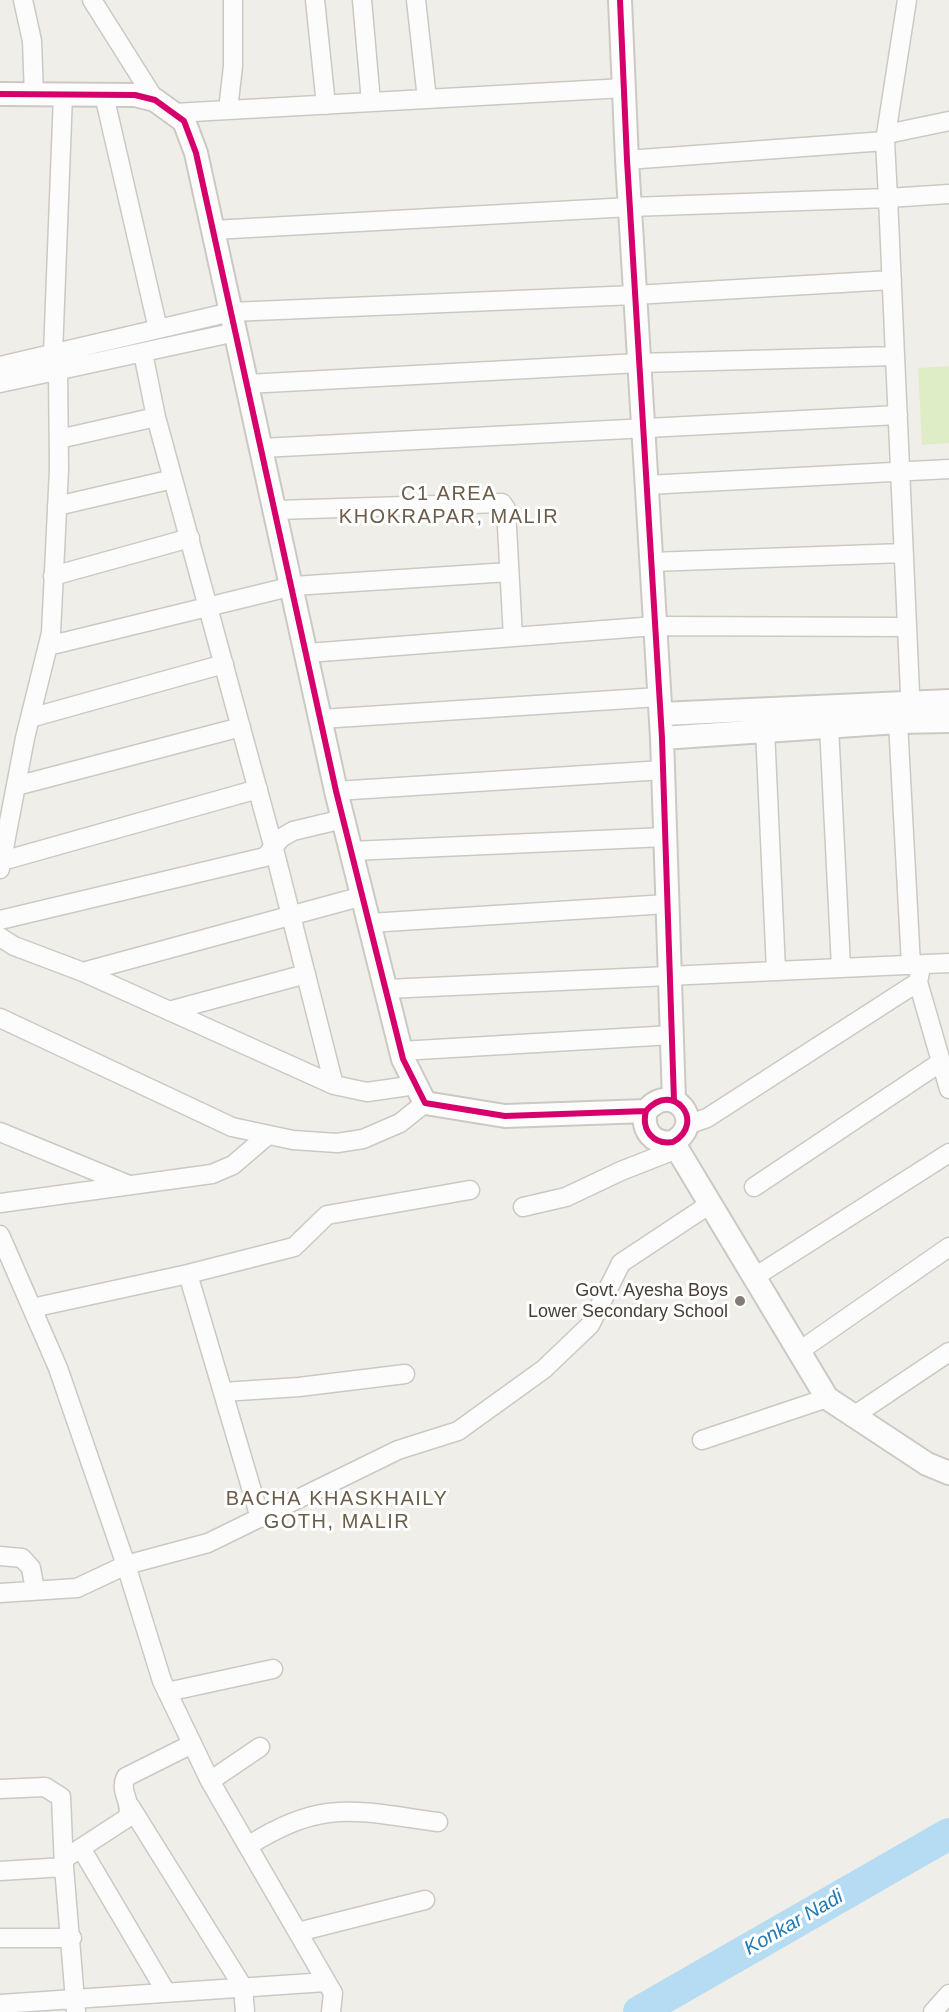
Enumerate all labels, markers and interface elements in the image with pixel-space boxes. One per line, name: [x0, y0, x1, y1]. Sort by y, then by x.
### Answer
district label: C1 AREA KHOKRAPAR, MALIR: [339, 482, 559, 529]
place label: Govt. Ayesha Boys Lower Secondary School: [528, 1280, 728, 1322]
marker: Govt. Ayesha Boys Lower Secondary School: [733, 1294, 747, 1308]
district label: BACHA KHASKHAILY GOTH, MALIR: [226, 1487, 448, 1534]
water label: Konkar Nadi: [740, 1885, 848, 1961]

